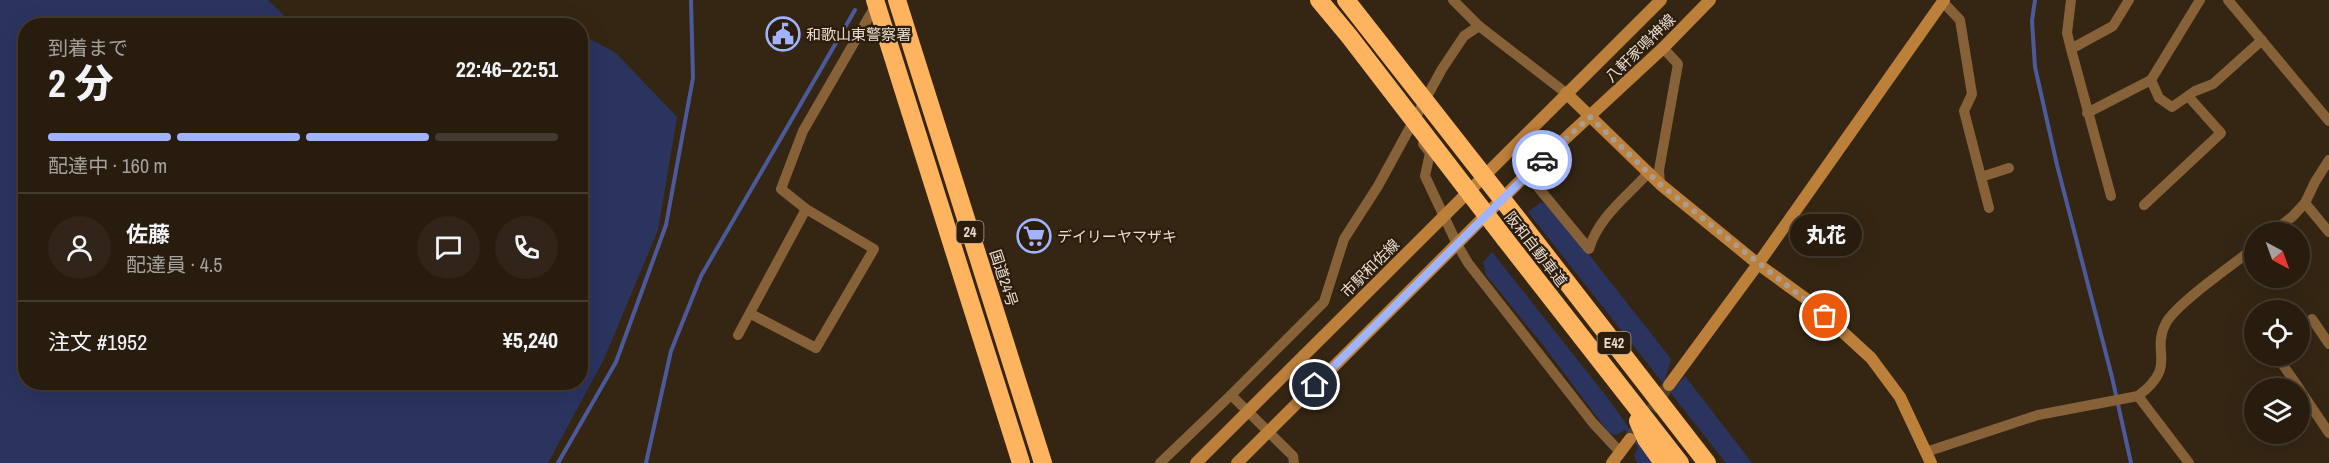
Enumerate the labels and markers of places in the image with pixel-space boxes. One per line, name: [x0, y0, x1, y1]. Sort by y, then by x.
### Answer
public building icon: 和歌山東警察署: [765, 16, 801, 52]
place label: 和歌山東警察署: [806, 24, 911, 45]
callout: 丸花: [1789, 214, 1861, 256]
supermarket icon: デイリーヤマザキ: [1016, 218, 1052, 254]
place label: デイリーヤマザキ: [1057, 226, 1177, 247]
pin: [1799, 290, 1850, 341]
pin: [1289, 359, 1340, 410]

